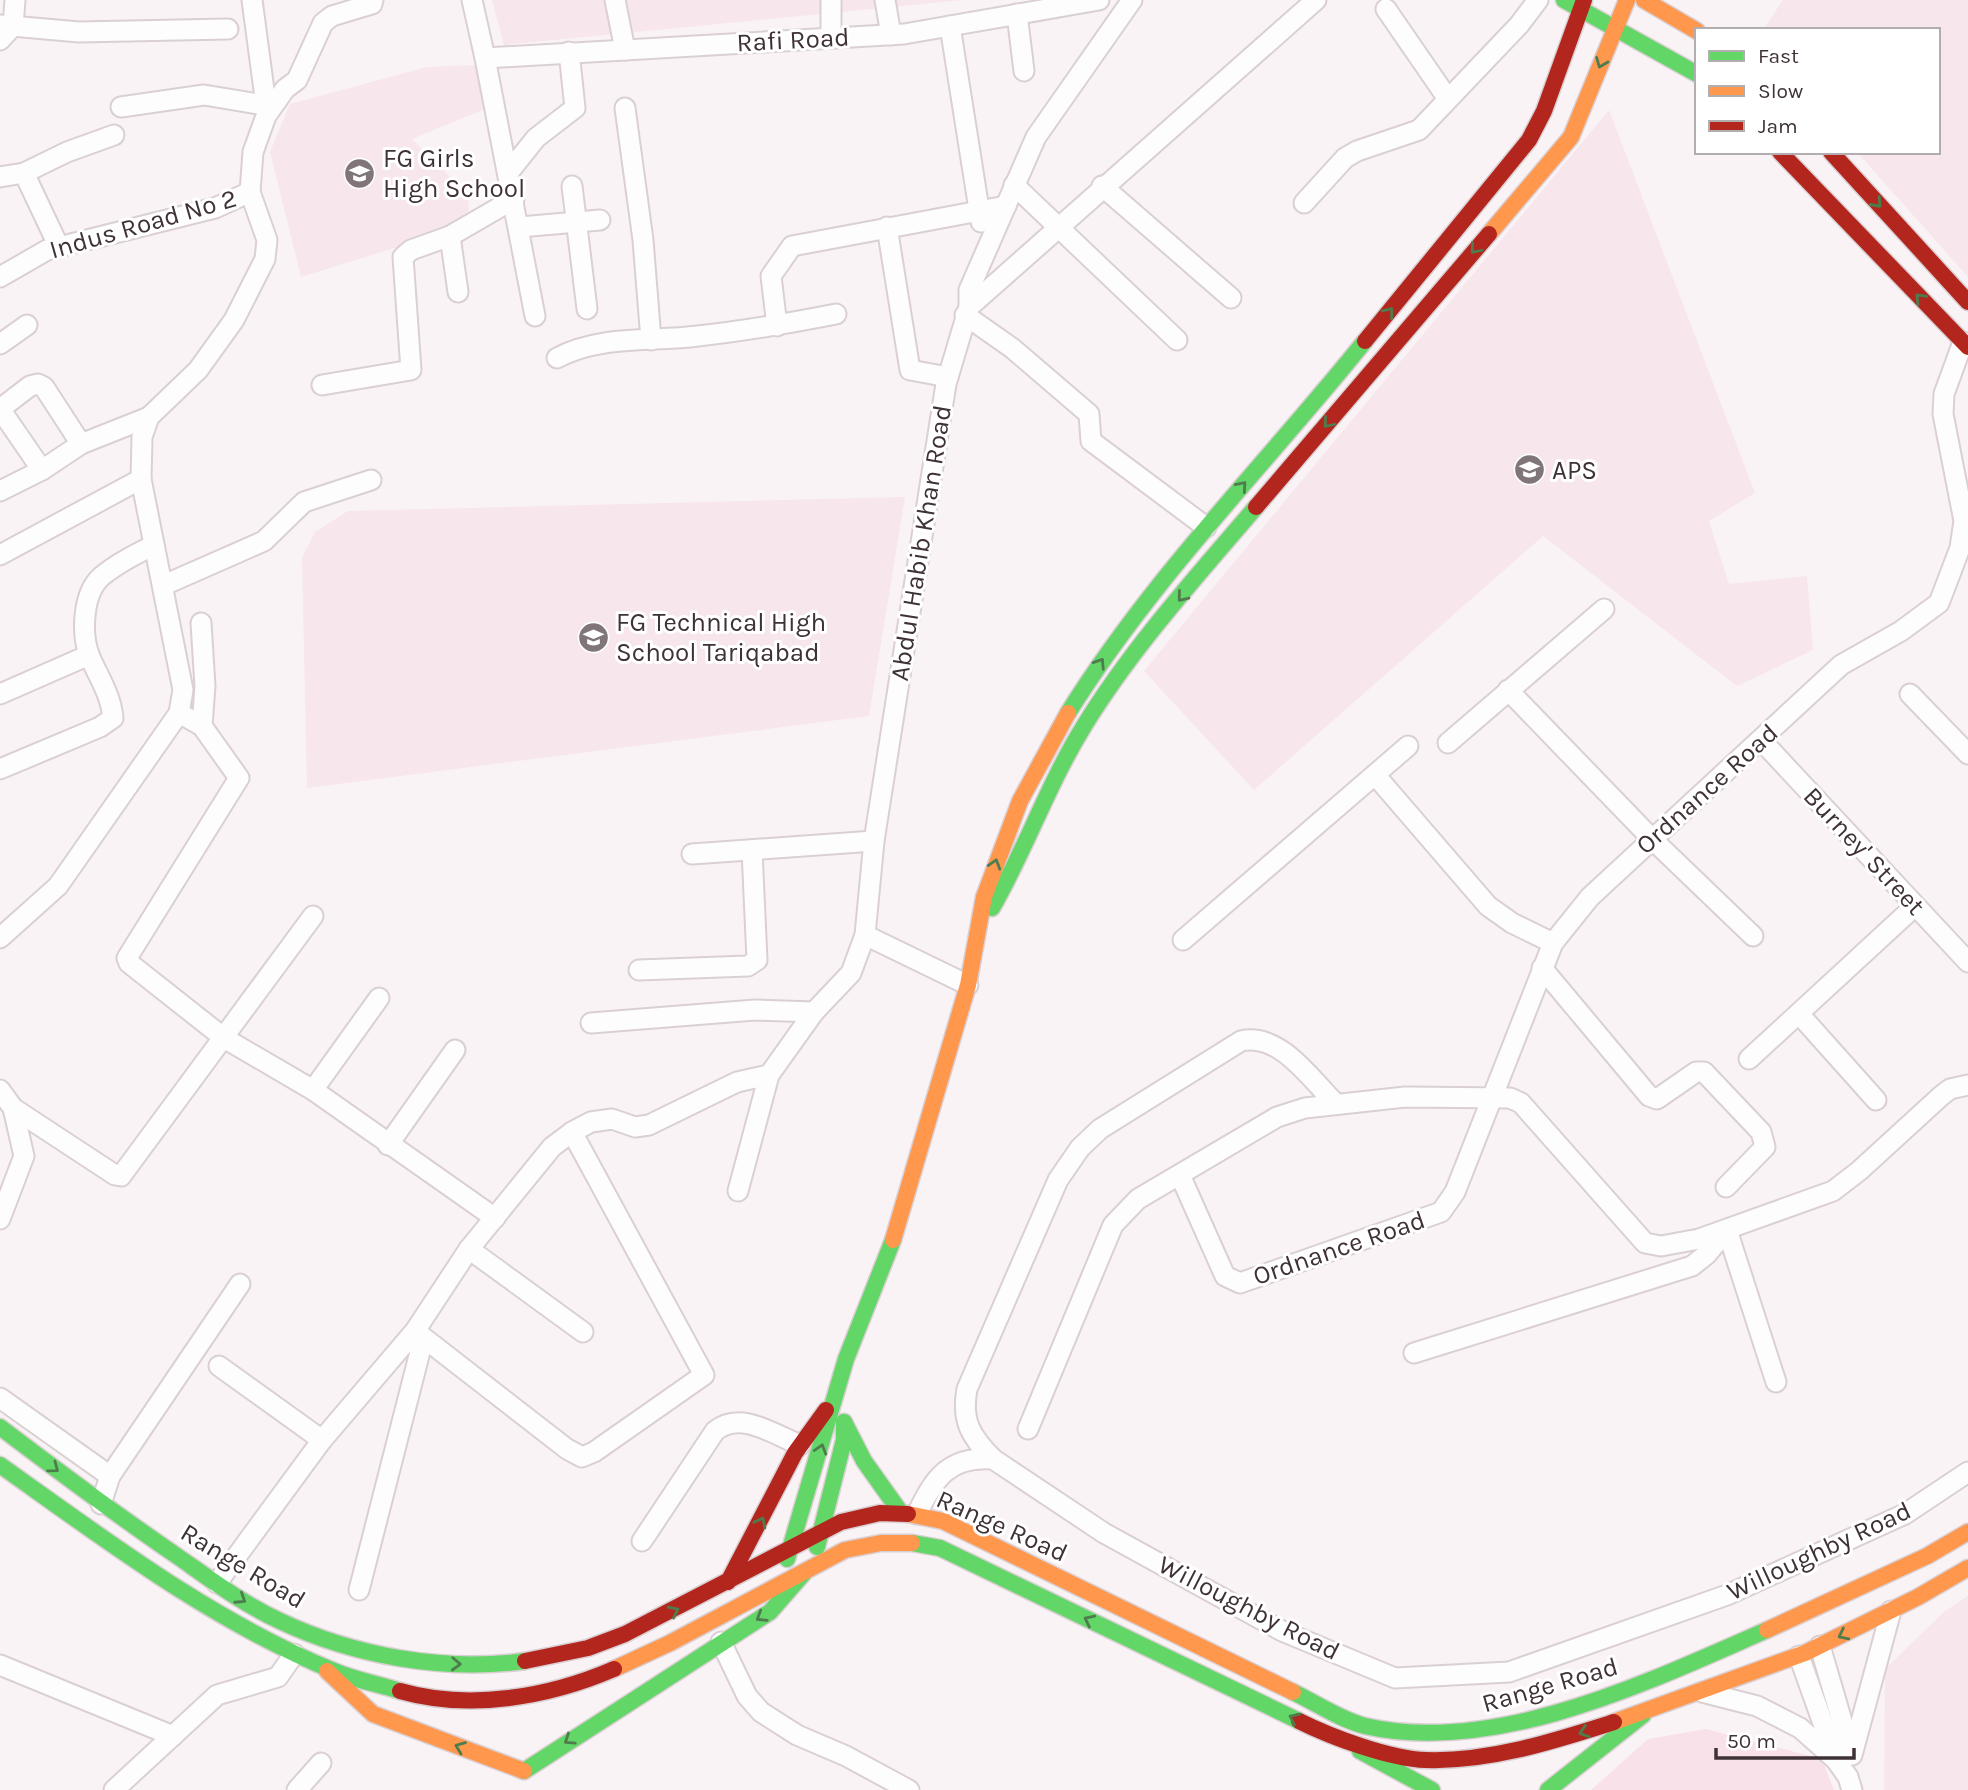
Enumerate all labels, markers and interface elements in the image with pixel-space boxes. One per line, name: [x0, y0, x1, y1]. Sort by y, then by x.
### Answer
street label: Rafi Road: [736, 22, 850, 58]
legend: [1695, 28, 1940, 154]
text: Fast: [1758, 44, 1799, 68]
one-way arrow: [1595, 56, 1609, 68]
text: Slow: [1758, 79, 1803, 103]
text: Jam: [1758, 114, 1798, 138]
place label: FG Girls High School: [383, 143, 525, 204]
school or university icon: FG Girls High School: [343, 156, 377, 190]
street label: Indus Road No 2: [46, 182, 240, 266]
one-way arrow: [1869, 195, 1881, 208]
one-way arrow: [1471, 241, 1483, 254]
one-way arrow: [1916, 293, 1929, 306]
one-way arrow: [1380, 307, 1393, 319]
street label: Abdul Habib Khan Road: [884, 403, 958, 683]
one-way arrow: [1324, 414, 1336, 427]
school or university icon: APS: [1512, 453, 1546, 487]
place label: APS: [1552, 455, 1597, 486]
one-way arrow: [1234, 481, 1246, 494]
one-way arrow: [1178, 589, 1190, 602]
place label: FG Technical High School Tariqabad: [616, 607, 826, 668]
school or university icon: FG Technical High School Tariqabad: [576, 620, 610, 654]
one-way arrow: [1092, 658, 1104, 671]
street label: Ordnance Road: [1630, 717, 1784, 861]
street label: Burney' Street: [1797, 781, 1931, 922]
one-way arrow: [987, 858, 1002, 870]
street label: Ordnance Road: [1249, 1204, 1429, 1292]
one-way arrow: [812, 1443, 827, 1455]
one-way arrow: [47, 1460, 59, 1473]
street label: Range Road: [932, 1483, 1072, 1569]
street label: Willoughby Road: [1722, 1495, 1916, 1607]
street label: Range Road: [175, 1517, 311, 1615]
one-way arrow: [752, 1517, 766, 1529]
street label: Willoughby Road: [1153, 1549, 1345, 1667]
one-way arrow: [233, 1590, 246, 1603]
one-way arrow: [667, 1605, 679, 1619]
one-way arrow: [756, 1609, 769, 1622]
one-way arrow: [1084, 1614, 1096, 1628]
one-way arrow: [1838, 1626, 1850, 1640]
street label: Range Road: [1478, 1651, 1622, 1719]
one-way arrow: [451, 1657, 462, 1672]
one-way arrow: [1289, 1713, 1301, 1727]
scale bar: [1716, 1716, 1854, 1760]
one-way arrow: [1579, 1723, 1591, 1738]
text: 50 m: [1727, 1729, 1776, 1753]
one-way arrow: [564, 1732, 577, 1745]
one-way arrow: [454, 1741, 466, 1755]

